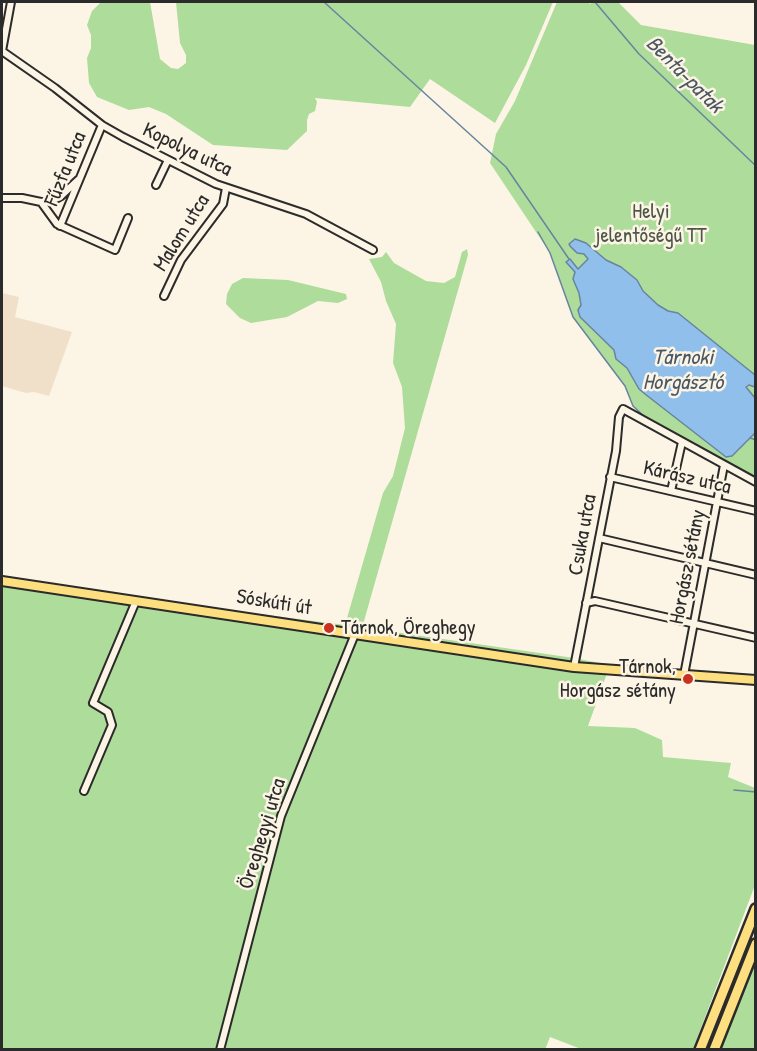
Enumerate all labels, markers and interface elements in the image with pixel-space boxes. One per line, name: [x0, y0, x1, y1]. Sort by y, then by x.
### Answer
water label: Benta-patak: [640, 31, 728, 119]
street label: Kopolya utca: [138, 118, 236, 182]
street label: Fűzfa utca: [40, 128, 92, 210]
street label: Malom utca: [149, 190, 215, 276]
park label: Helyi jelentőségű TT: [595, 199, 707, 249]
water label: Tárnoki Horgásztó: [643, 345, 723, 396]
street label: Kárász utca: [641, 456, 733, 500]
street label: Csuka utca: [563, 493, 603, 577]
street label: Horgász sétány: [665, 508, 711, 626]
street label: Sóskúti út: [235, 585, 313, 621]
place label: Tárnok, Öreghegy: [341, 615, 476, 641]
marker: Tárnok, Öreghegy: [322, 621, 336, 635]
place label: Tárnok, Horgász sétány: [560, 654, 676, 704]
marker: Tárnok, Horgász sétány: [681, 672, 695, 686]
street label: Öreghegyi utca: [234, 776, 292, 892]

